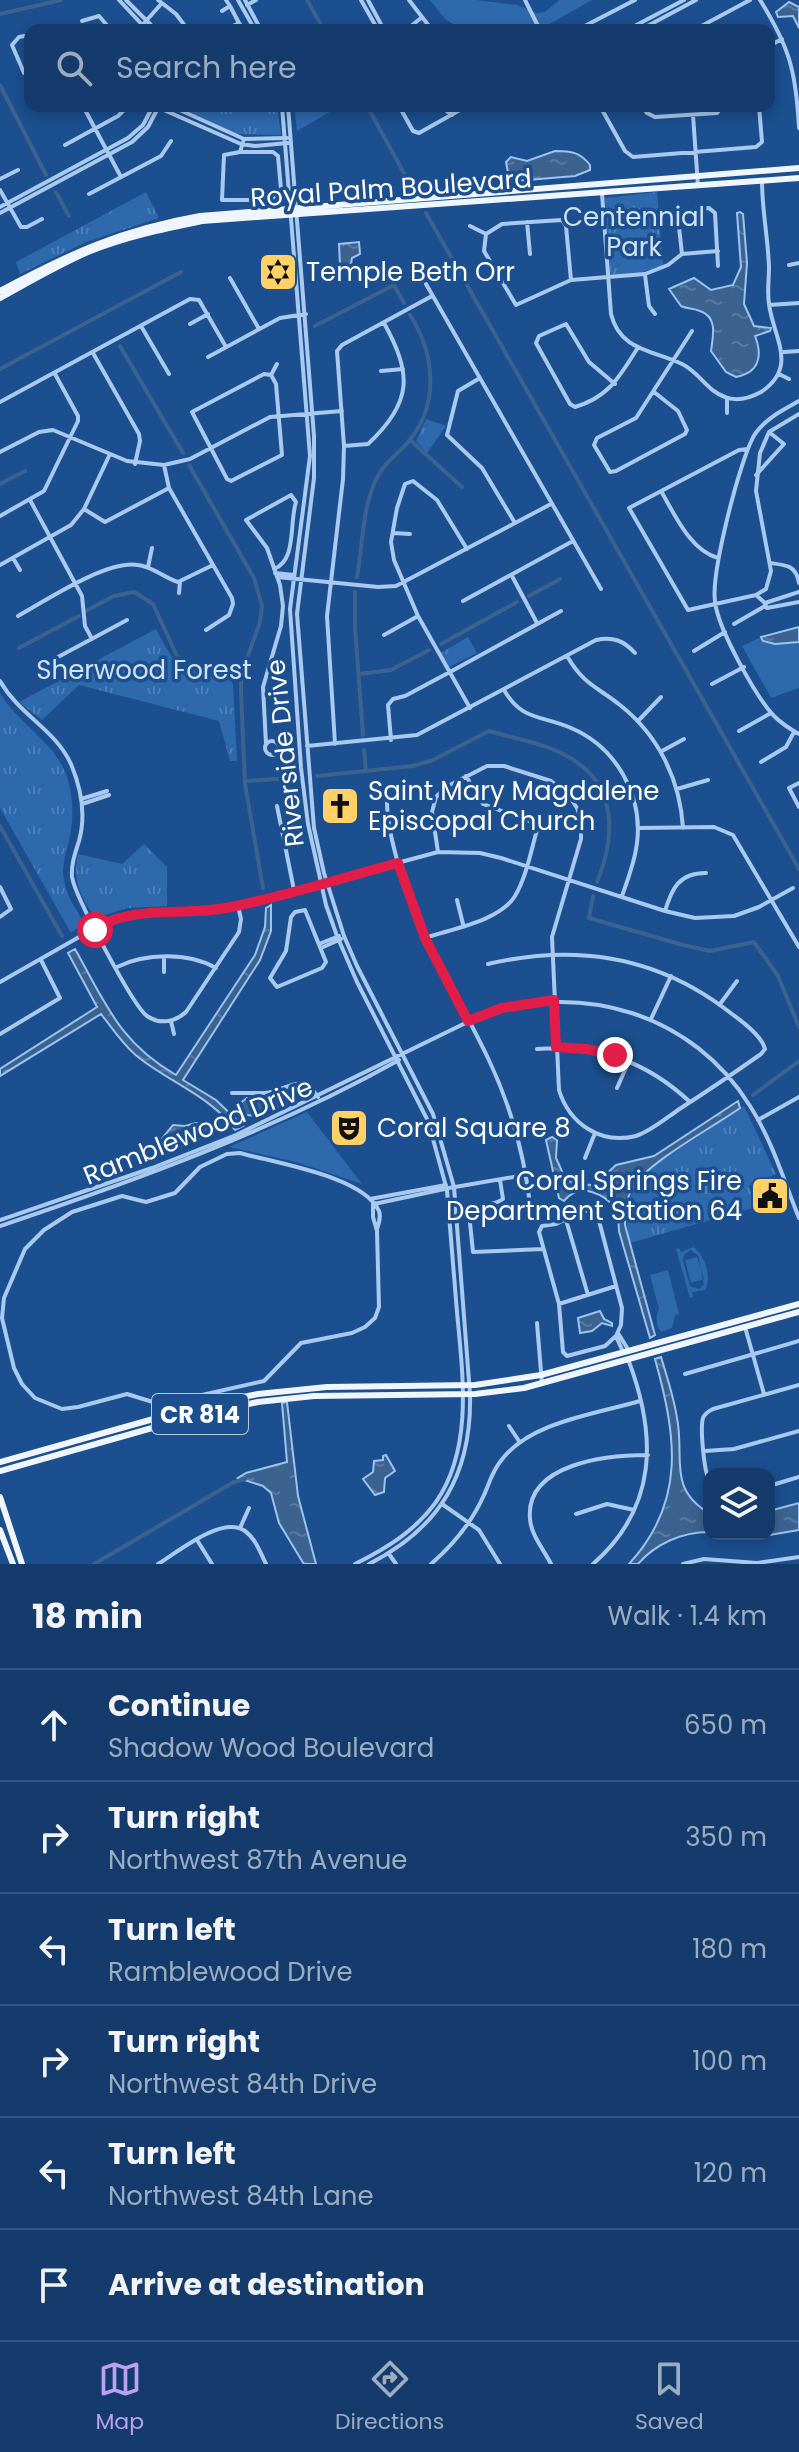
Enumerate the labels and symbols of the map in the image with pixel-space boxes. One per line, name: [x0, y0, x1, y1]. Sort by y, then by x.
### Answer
street label: Royal Palm Boulevard: [249, 160, 533, 216]
park label: Centennial Park: [563, 199, 705, 265]
synagogue icon: Temple Beth Orr: [257, 251, 299, 293]
place label: Temple Beth Orr: [306, 254, 515, 290]
park label: Sherwood Forest: [36, 652, 252, 688]
street label: Riverside Drive: [257, 657, 313, 849]
place label: Saint Mary Magdalene Episcopal Church: [368, 773, 660, 839]
church icon: Saint Mary Magdalene Episcopal Church: [319, 785, 361, 827]
route start: [77, 912, 113, 948]
route end: [597, 1037, 633, 1073]
street label: Ramblewood Drive: [78, 1069, 318, 1193]
theatre icon: Coral Square 8: [328, 1107, 370, 1149]
place label: Coral Square 8: [377, 1110, 571, 1146]
place label: Coral Springs Fire Department Station 64: [446, 1163, 742, 1229]
public building icon: Coral Springs Fire Department Station 64: [749, 1175, 791, 1217]
road number: CR 814: [152, 1394, 248, 1434]

